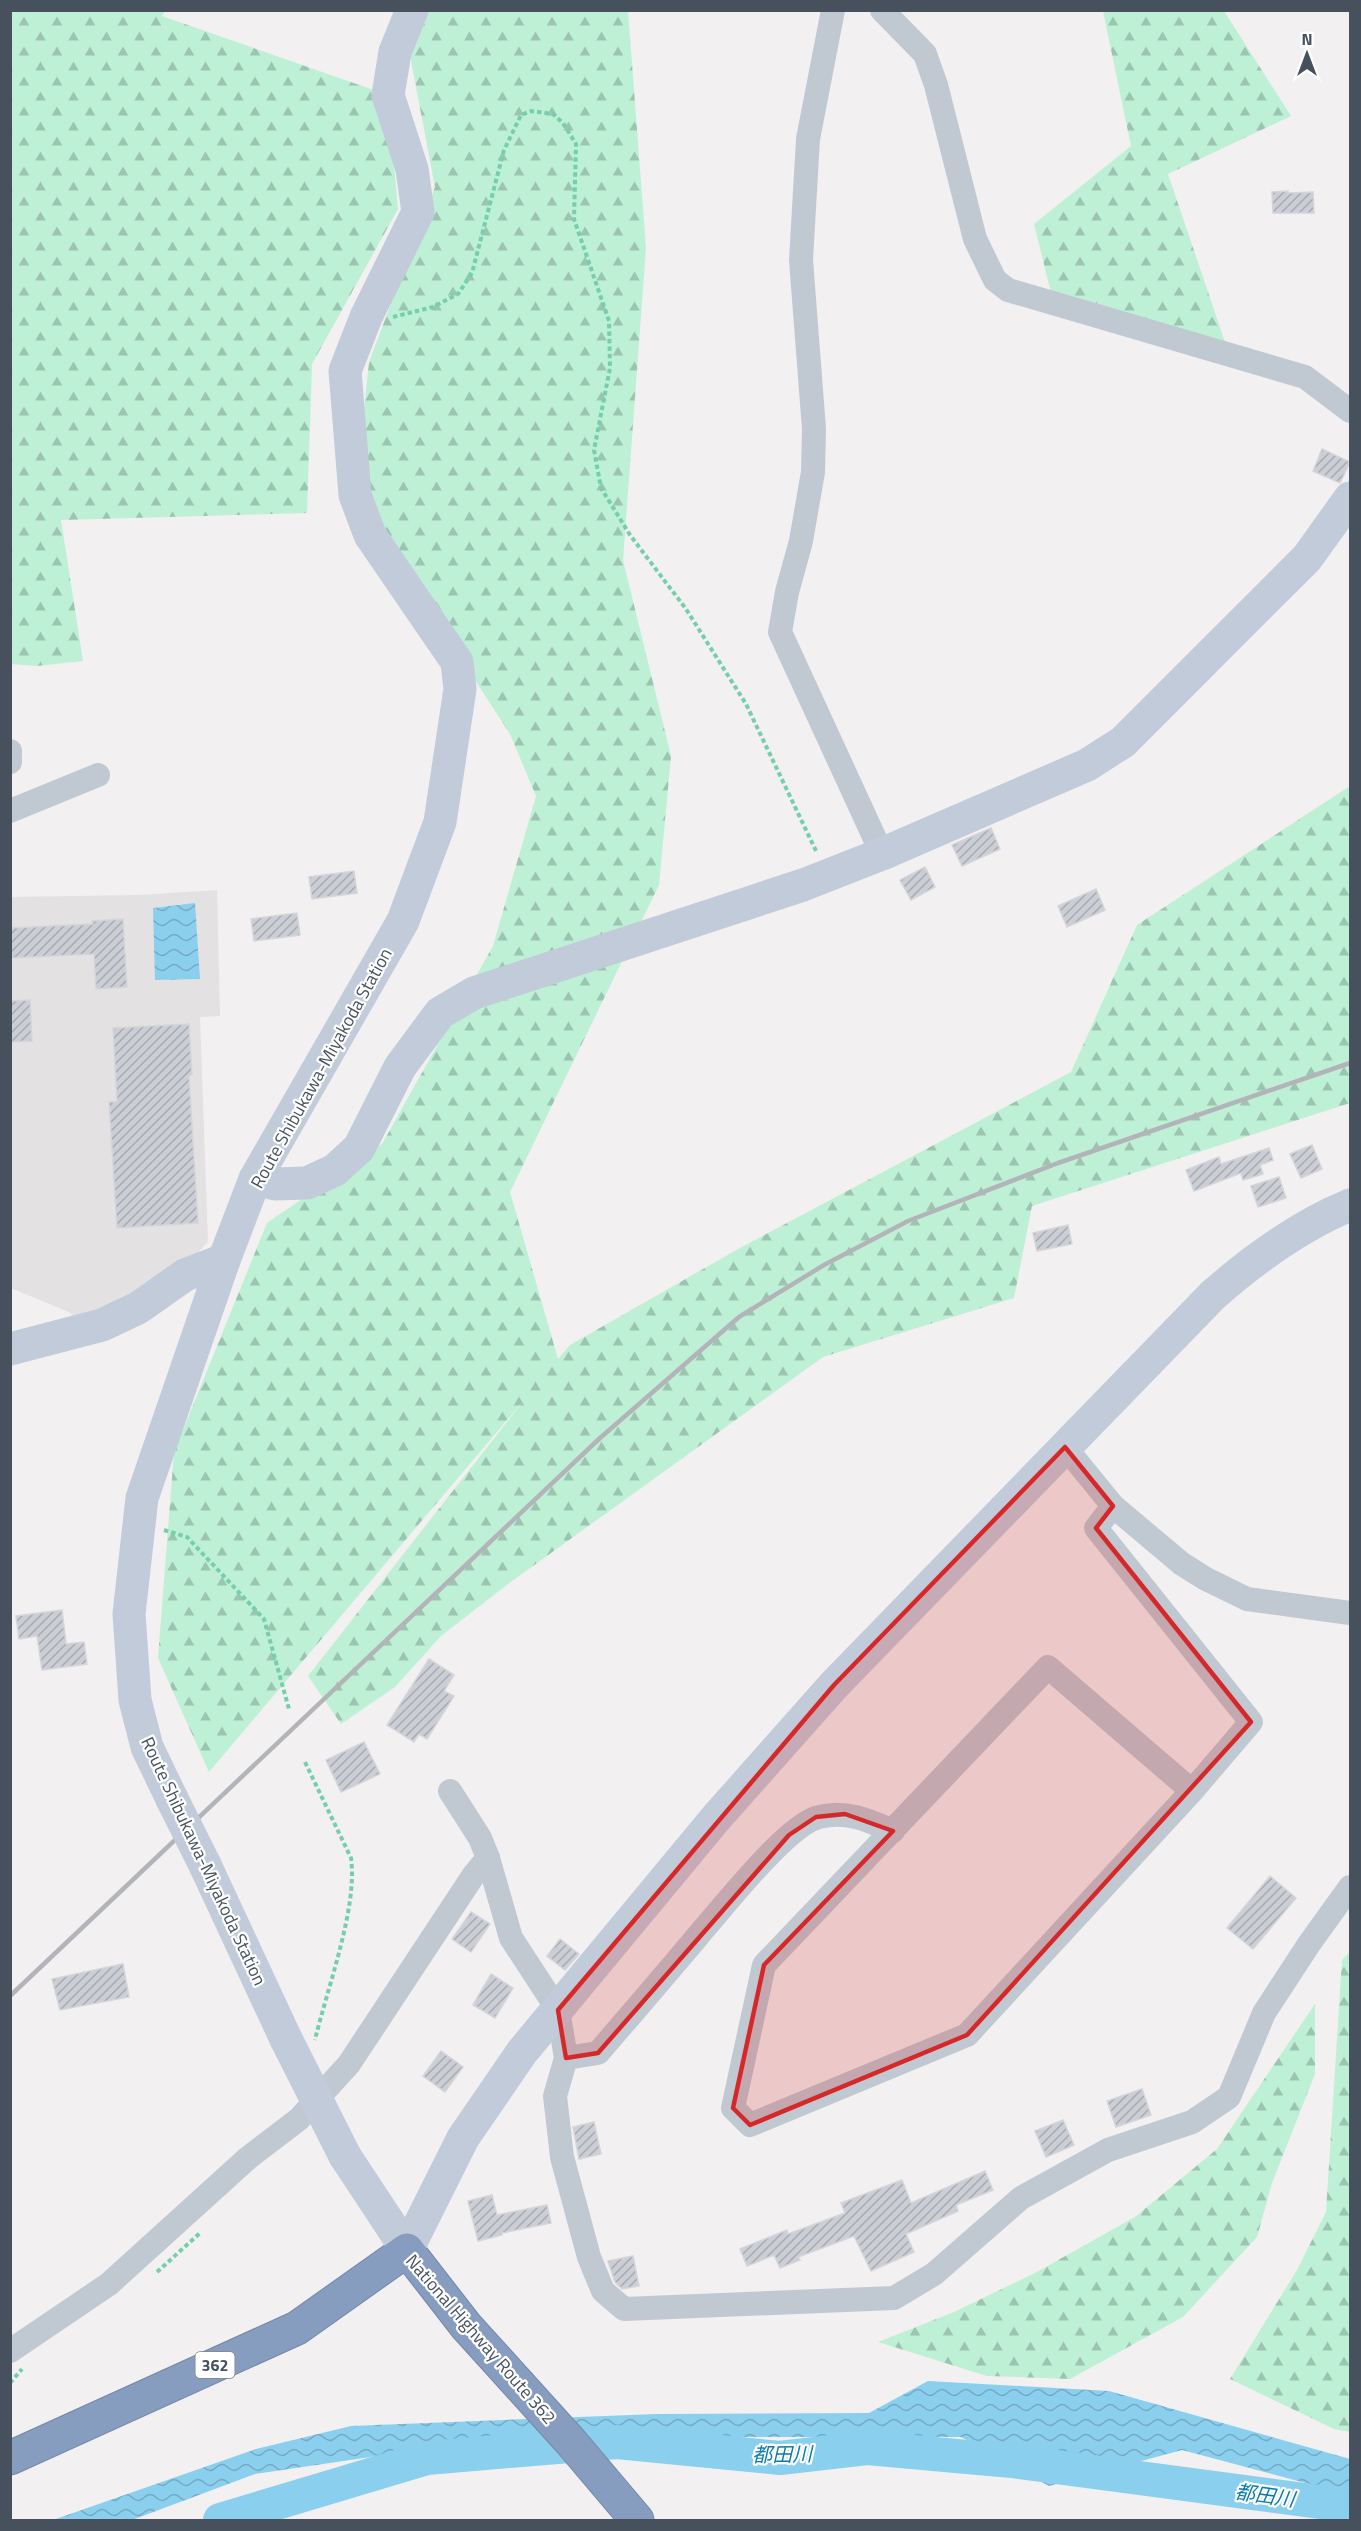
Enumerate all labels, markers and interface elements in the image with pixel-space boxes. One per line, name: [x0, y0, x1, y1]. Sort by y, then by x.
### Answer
north arrow: [1277, 24, 1337, 84]
text: N: [1301, 27, 1313, 51]
street label: Route Shibukawa-Miyakoda Station: [243, 943, 399, 1193]
street label: Route Shibukawa-Miyakoda Station: [134, 1732, 274, 1990]
street label: National Highway Route 362: [399, 2248, 563, 2430]
road number: 362: [196, 2352, 234, 2378]
water label: 都田川: [752, 2438, 814, 2470]
water label: 都田川: [1233, 2475, 1299, 2515]

